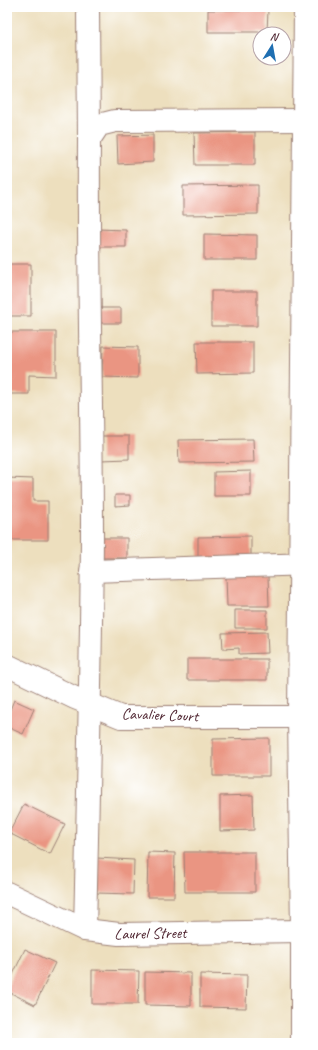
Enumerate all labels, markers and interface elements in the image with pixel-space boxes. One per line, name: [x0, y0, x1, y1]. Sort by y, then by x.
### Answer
north arrow: [252, 26, 292, 66]
text: N: [269, 29, 281, 44]
street label: Cavalier Court: [121, 704, 200, 726]
street label: Laurel Street: [113, 923, 188, 944]

